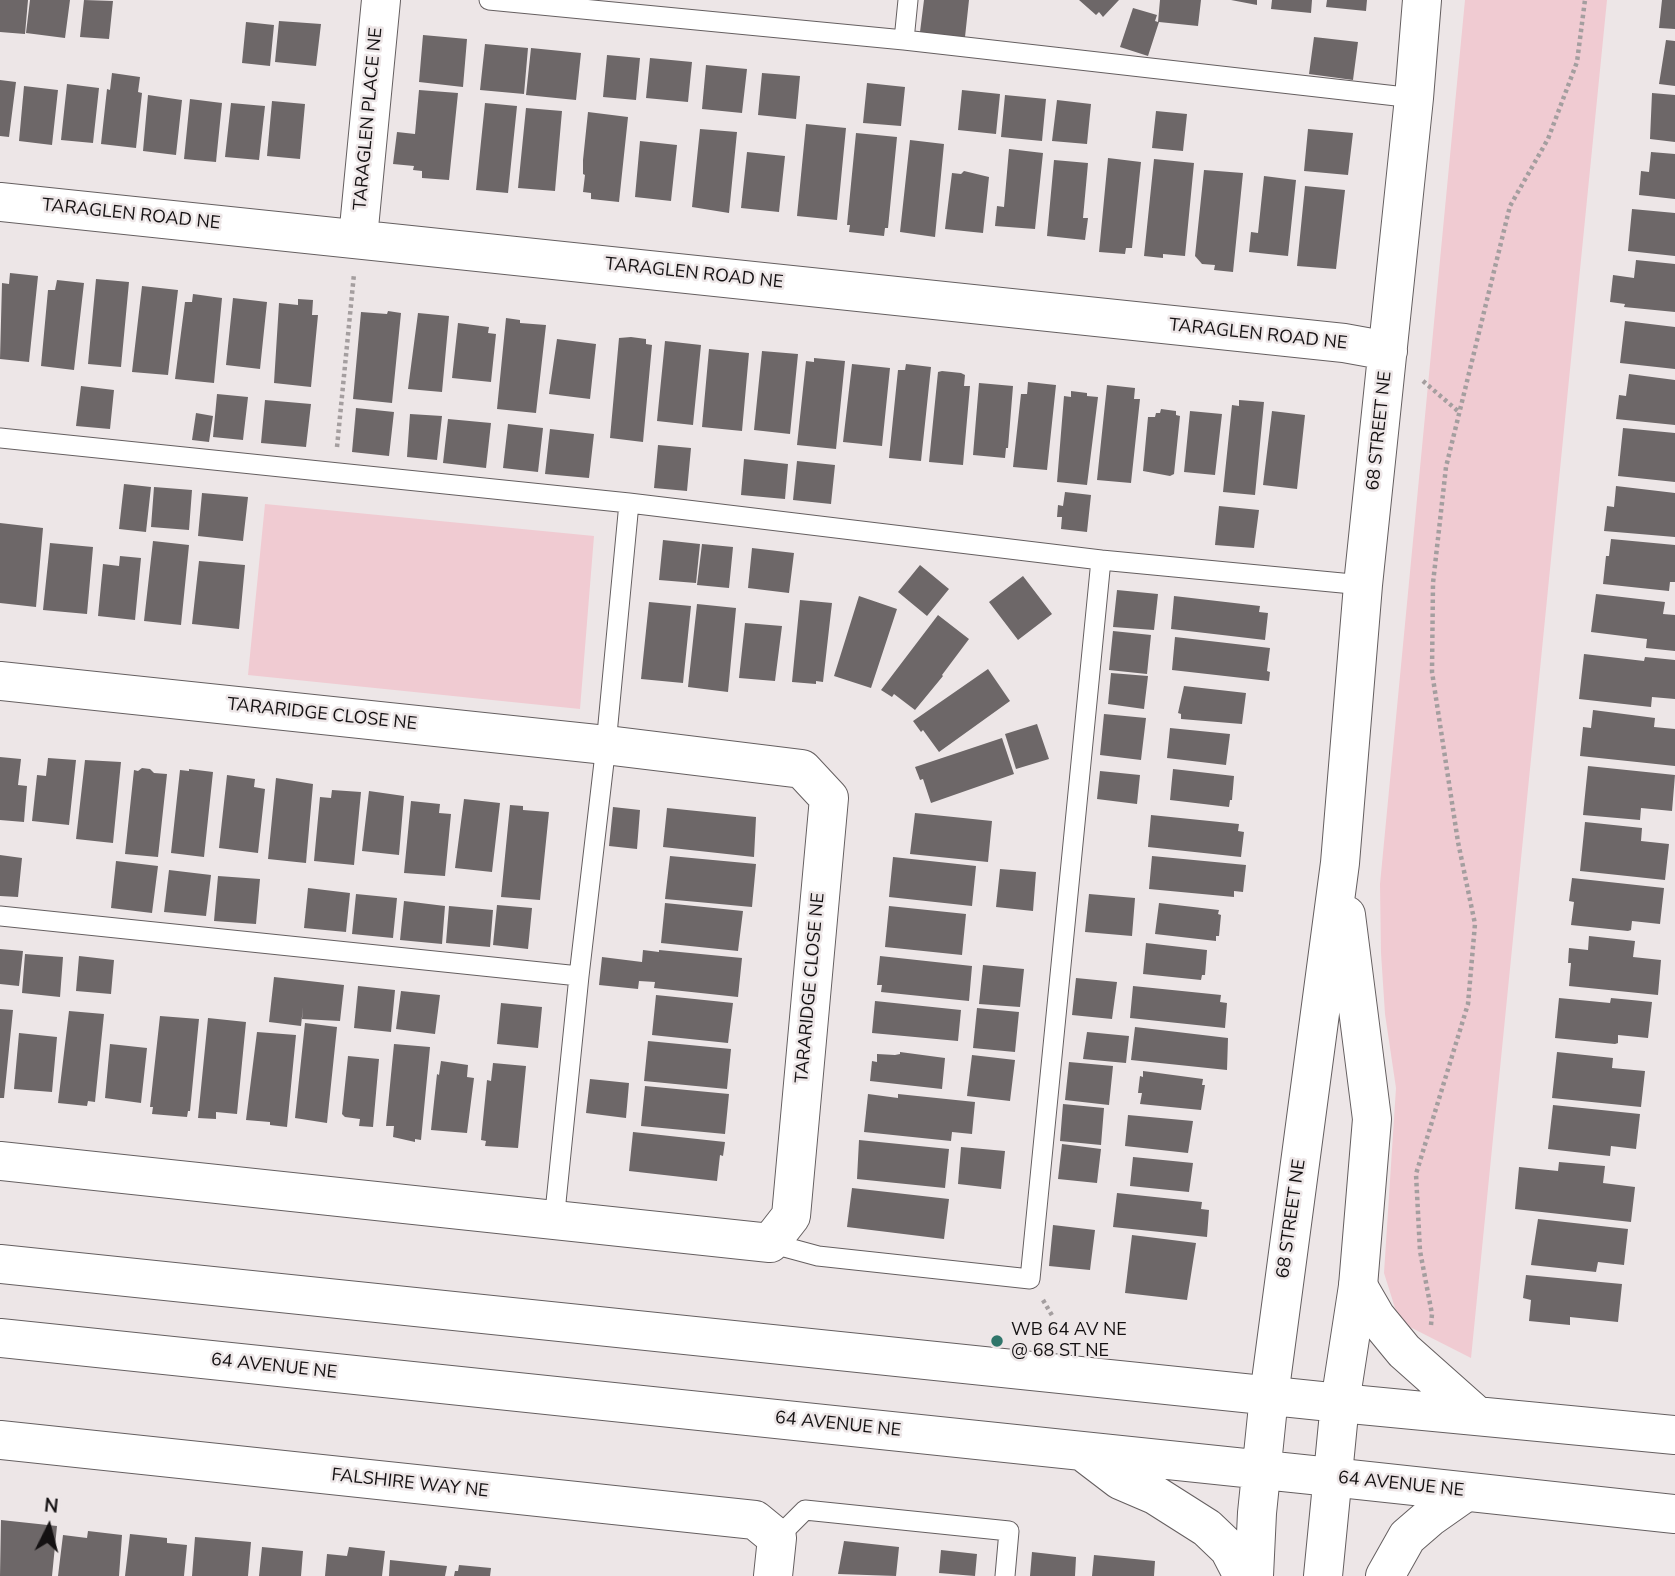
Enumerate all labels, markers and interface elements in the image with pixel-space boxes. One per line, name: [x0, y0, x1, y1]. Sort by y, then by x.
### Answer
street label: TARAGLEN PLACE NE: [350, 27, 388, 211]
street label: TARAGLEN ROAD NE: [41, 195, 221, 235]
street label: TARAGLEN ROAD NE: [604, 254, 784, 294]
street label: TARAGLEN ROAD NE: [1168, 315, 1348, 355]
street label: 68 STREET NE: [1363, 370, 1397, 492]
street label: TARARIDGE CLOSE NE: [226, 694, 418, 736]
street label: TARARIDGE CLOSE NE: [792, 892, 830, 1084]
street label: 68 STREET NE: [1273, 1158, 1311, 1280]
place label: WB 64 AV NE @ 68 ST NE: [1011, 1320, 1127, 1362]
marker: WB 64 AV NE @ 68 ST NE: [989, 1333, 1005, 1349]
street label: 64 AVENUE NE: [210, 1350, 338, 1384]
street label: 64 AVENUE NE: [774, 1408, 902, 1442]
street label: FALSHIRE WAY NE: [330, 1465, 490, 1503]
street label: 64 AVENUE NE: [1337, 1468, 1465, 1502]
north arrow: [14, 1492, 84, 1562]
text: N: [43, 1492, 60, 1520]

